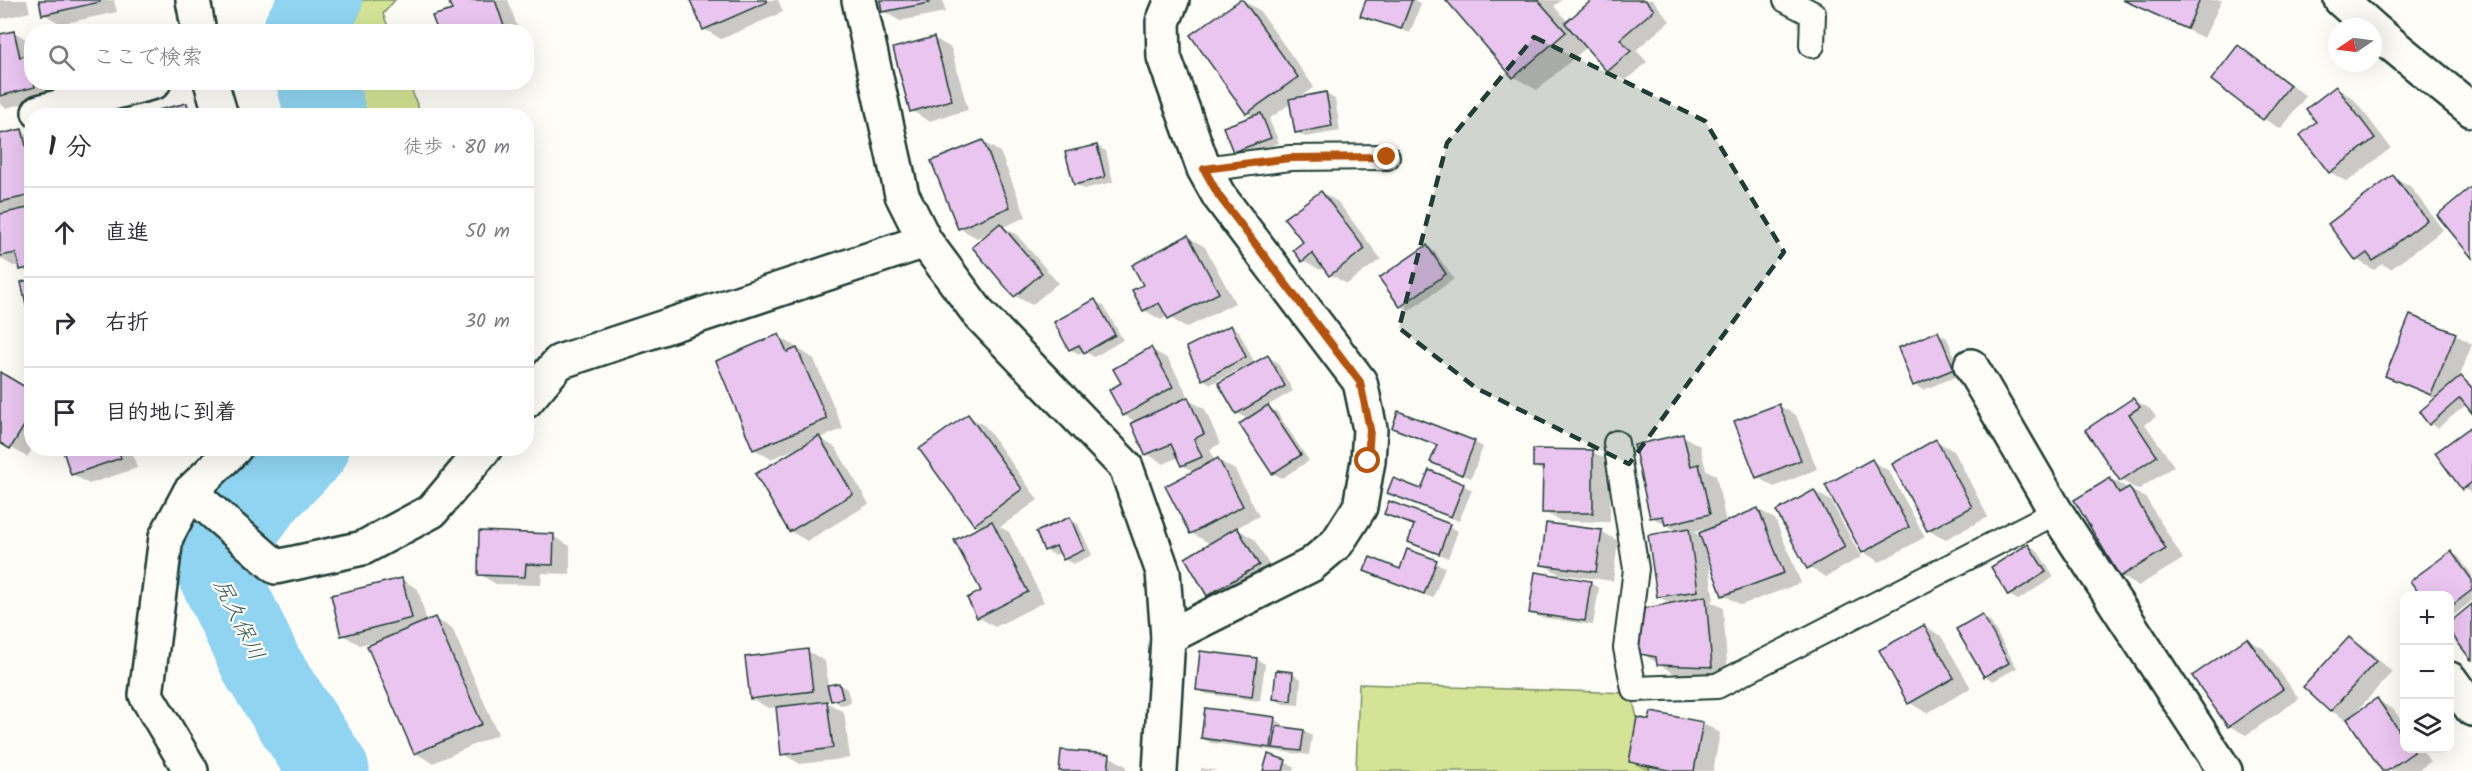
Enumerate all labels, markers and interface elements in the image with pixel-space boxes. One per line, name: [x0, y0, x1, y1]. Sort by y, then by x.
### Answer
north arrow: [2328, 18, 2382, 72]
search box: [24, 24, 534, 90]
icon: search: [45, 41, 78, 74]
text: ここで検索: [93, 41, 203, 76]
text: 1 分: [48, 127, 92, 169]
text: 徒歩 · 80 m: [403, 132, 510, 164]
route end: [1373, 143, 1399, 169]
icon: ahead: [48, 216, 81, 249]
text: 直進: [105, 216, 149, 251]
text: 50 m: [465, 216, 510, 248]
icon: right: [48, 306, 81, 339]
text: 右折: [105, 306, 149, 341]
text: 30 m: [465, 306, 510, 338]
icon: arrive: [48, 396, 81, 429]
text: 目的地に到着: [105, 396, 237, 431]
route start: [1354, 447, 1380, 473]
water label: 尻久保川: [203, 573, 273, 667]
map controls: [2400, 591, 2454, 753]
button: +: [2400, 591, 2454, 645]
button: −: [2400, 645, 2454, 699]
button: layers: [2400, 699, 2454, 753]

